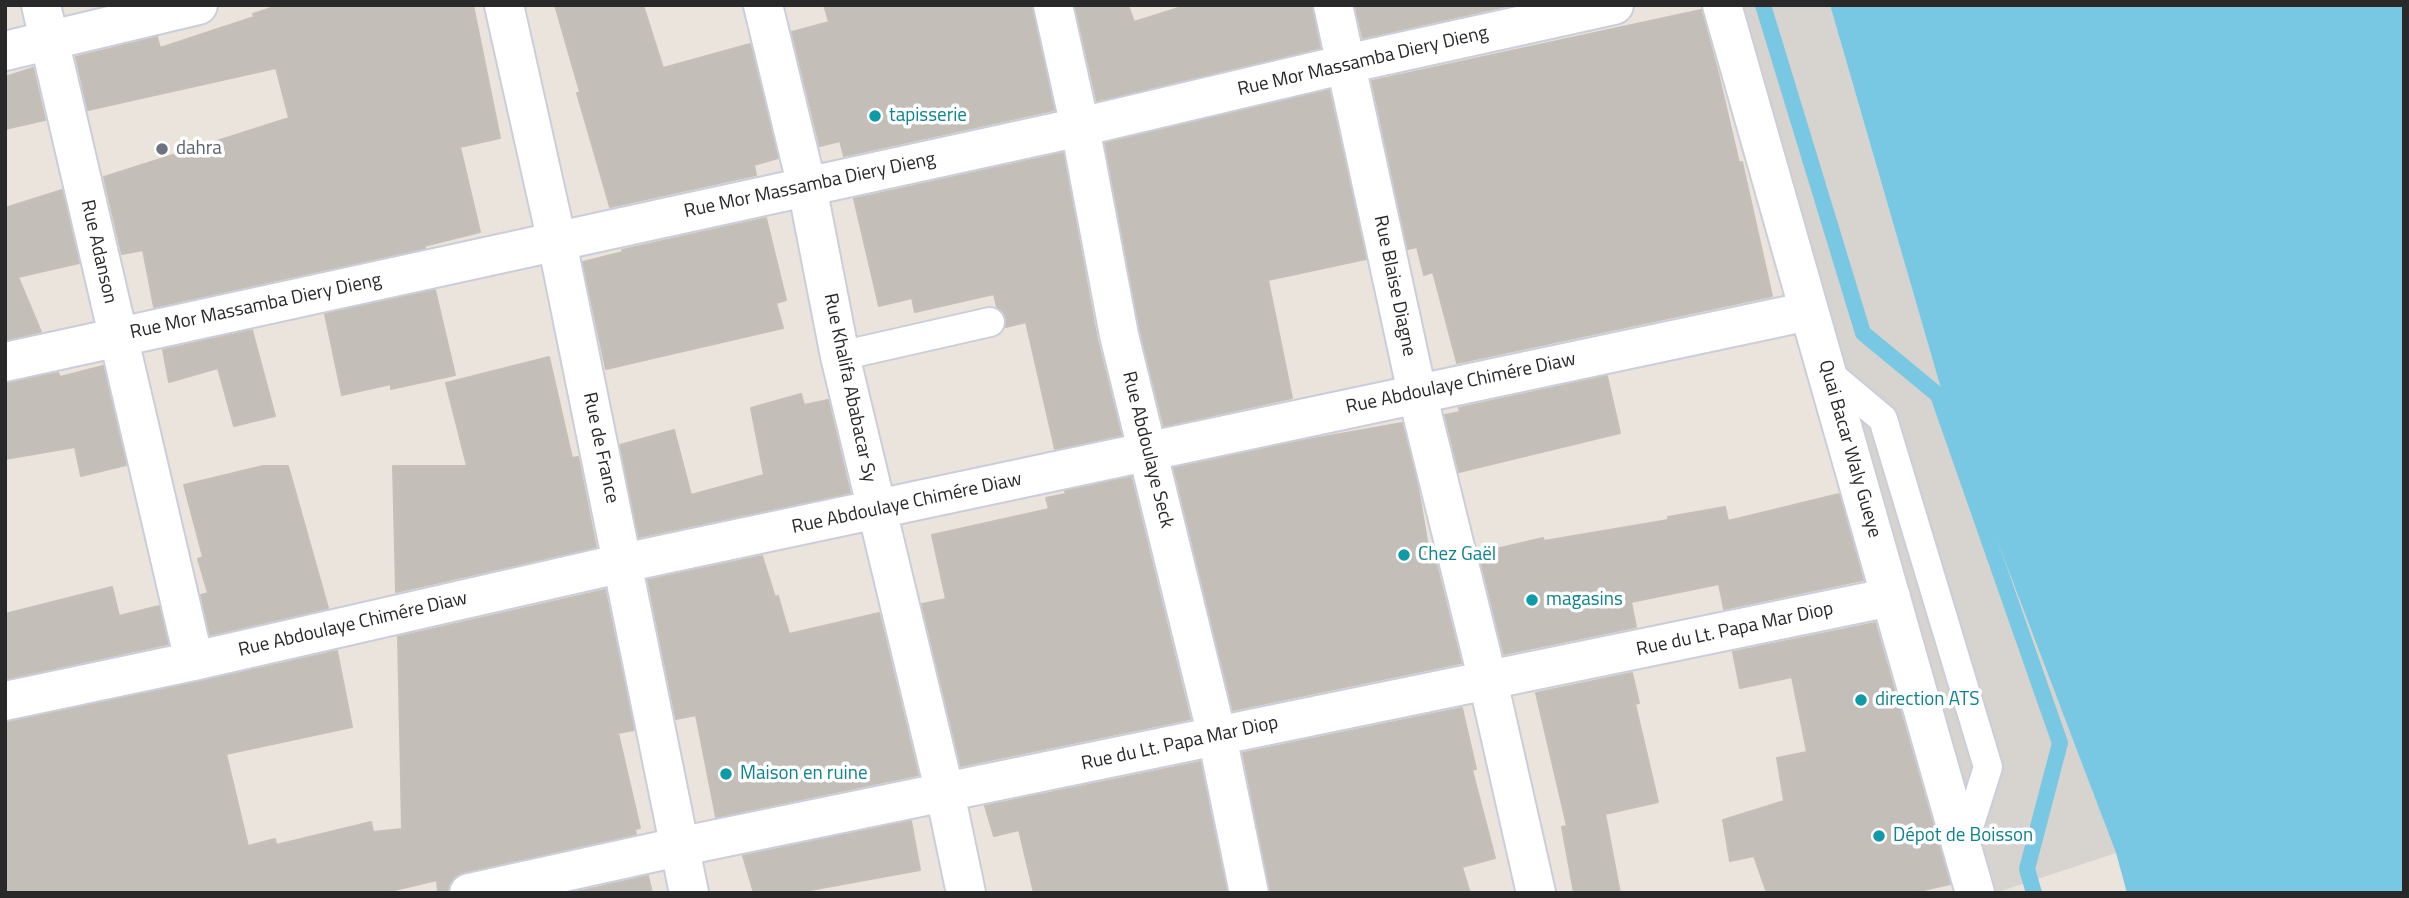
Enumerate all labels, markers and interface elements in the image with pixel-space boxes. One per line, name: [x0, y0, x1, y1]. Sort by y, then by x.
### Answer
street label: Rue Mor Massamba Diery Dieng: [1236, 22, 1490, 102]
place label: tapisserie: [889, 105, 967, 127]
marker: tapisserie: [867, 108, 883, 124]
place label: dahra: [176, 138, 222, 160]
marker: dahra: [154, 141, 170, 157]
street label: Rue Mor Massamba Diery Dieng: [682, 148, 938, 224]
street label: Rue Adanson: [75, 198, 121, 306]
street label: Rue Blaise Diagne: [1368, 214, 1420, 358]
street label: Rue Mor Massamba Diery Dieng: [128, 269, 384, 345]
street label: Rue Khalifa Ababacar Sy: [818, 291, 880, 485]
street label: Rue Abdoulaye Chimére Diaw: [1344, 348, 1578, 420]
street label: Quai Bacar Waly Gueye: [1813, 357, 1885, 541]
street label: Rue Abdoulaye Seck: [1116, 369, 1178, 531]
street label: Rue de France: [577, 390, 623, 506]
street label: Rue Abdoulaye Chimére Diaw: [790, 468, 1024, 540]
place label: Chez Gaël: [1418, 544, 1496, 566]
marker: Chez Gaël: [1396, 547, 1412, 563]
street label: Rue Abdoulaye Chimére Diaw: [236, 588, 470, 662]
place label: magasins: [1546, 589, 1623, 611]
marker: magasins: [1524, 592, 1540, 608]
street label: Rue du Lt. Papa Mar Diop: [1635, 598, 1835, 662]
place label: direction ATS: [1875, 689, 1979, 711]
marker: direction ATS: [1853, 692, 1869, 708]
street label: Rue du Lt. Papa Mar Diop: [1080, 712, 1280, 776]
place label: Maison en ruine: [740, 763, 867, 785]
marker: Maison en ruine: [718, 766, 734, 782]
place label: Dépot de Boisson: [1893, 825, 2033, 847]
marker: Dépot de Boisson: [1871, 828, 1887, 844]

